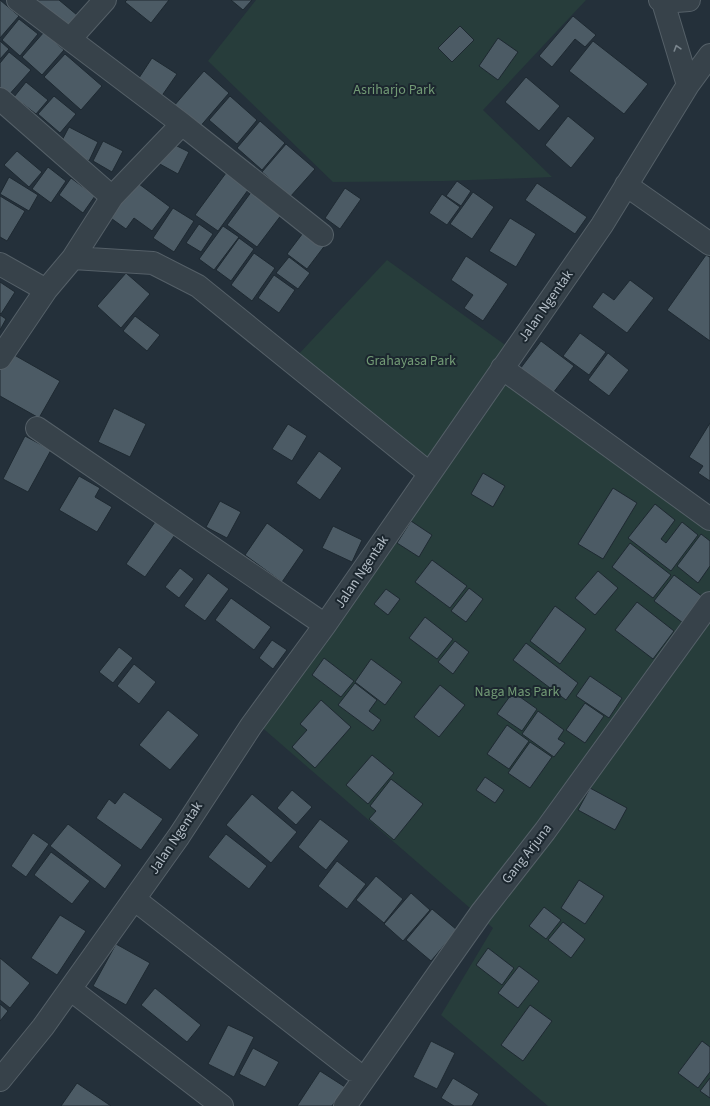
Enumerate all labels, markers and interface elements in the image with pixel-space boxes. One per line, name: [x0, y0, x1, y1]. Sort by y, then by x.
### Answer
one-way arrow: [673, 45, 682, 52]
park label: Asriharjo Park: [353, 80, 435, 100]
street label: Jalan Ngentak: [514, 266, 578, 346]
park label: Grahayasa Park: [366, 351, 456, 371]
street label: Jalan Ngentak: [330, 532, 394, 612]
park label: Naga Mas Park: [475, 682, 560, 702]
street label: Jalan Ngentak: [144, 798, 208, 878]
street label: Gang Arjuna: [497, 820, 557, 888]

